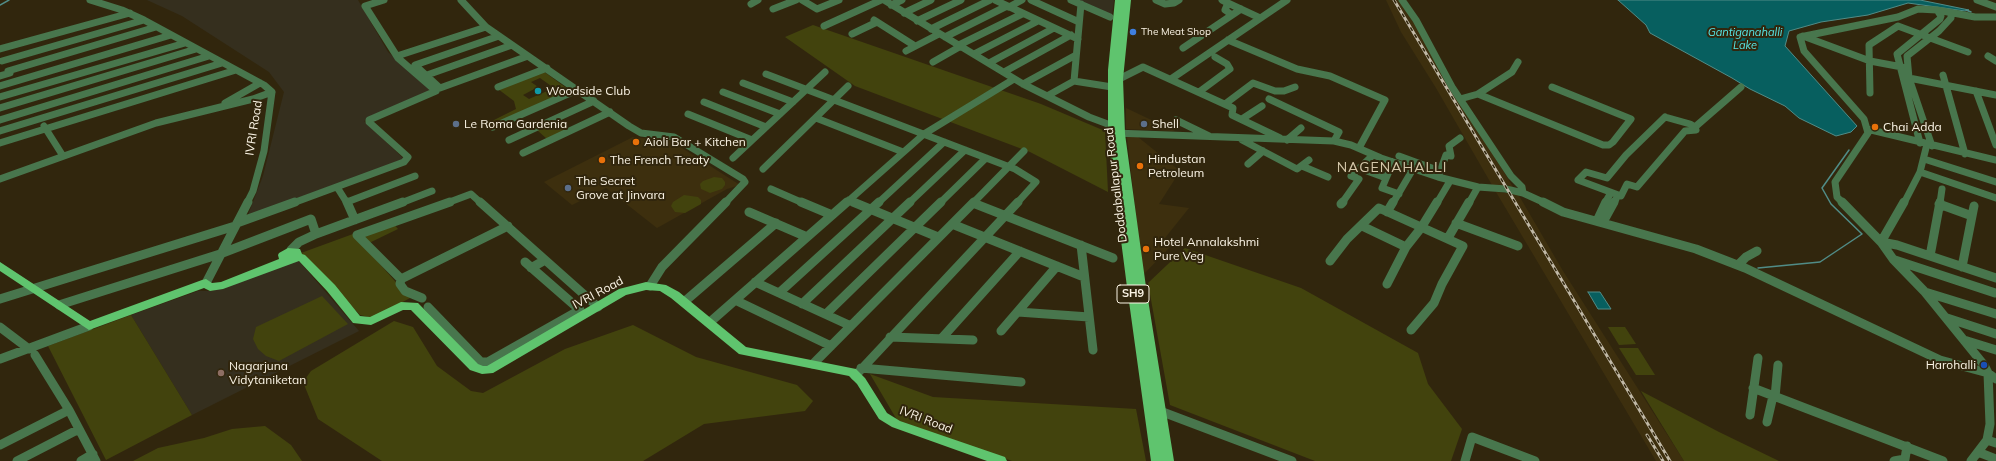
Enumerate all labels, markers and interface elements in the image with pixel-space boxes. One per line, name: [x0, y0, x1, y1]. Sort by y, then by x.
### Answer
place label: The Meat Shop: [1141, 26, 1211, 38]
water label: Gantiganahalli Lake: [1708, 26, 1782, 52]
marker: The Meat Shop: [1128, 27, 1138, 37]
place label: Woodside Club: [546, 84, 630, 98]
marker: Woodside Club: [533, 86, 543, 96]
street label: IVRI Road: [243, 99, 265, 157]
place label: Le Roma Gardenia: [464, 117, 567, 131]
place label: Shell: [1152, 117, 1179, 131]
marker: Le Roma Gardenia: [451, 119, 461, 129]
marker: Shell: [1139, 119, 1149, 129]
place label: Chai Adda: [1883, 120, 1942, 134]
marker: Chai Adda: [1870, 122, 1880, 132]
street label: Doddaballapur Road: [1102, 127, 1130, 243]
place label: Aioli Bar + Kitchen: [644, 135, 746, 149]
marker: Aioli Bar + Kitchen: [631, 137, 641, 147]
place label: Hindustan Petroleum: [1148, 152, 1206, 180]
place label: The French Treaty: [610, 153, 709, 167]
marker: The French Treaty: [597, 155, 607, 165]
district label: NAGENAHALLI: [1337, 160, 1447, 176]
marker: Hindustan Petroleum: [1135, 161, 1145, 171]
place label: The Secret Grove at Jinvara: [576, 174, 665, 202]
marker: The Secret Grove at Jinvara: [563, 183, 573, 193]
place label: Hotel Annalakshmi Pure Veg: [1154, 235, 1259, 263]
marker: Hotel Annalakshmi Pure Veg: [1141, 244, 1151, 254]
street label: IVRI Road: [570, 274, 626, 312]
road number: SH9: [1117, 285, 1149, 303]
place label: Harohalli: [1926, 358, 1976, 372]
place label: Nagarjuna Vidytaniketan: [229, 359, 306, 387]
marker: Harohalli: [1979, 360, 1989, 370]
marker: Nagarjuna Vidytaniketan: [216, 368, 226, 378]
street label: IVRI Road: [898, 403, 954, 437]

